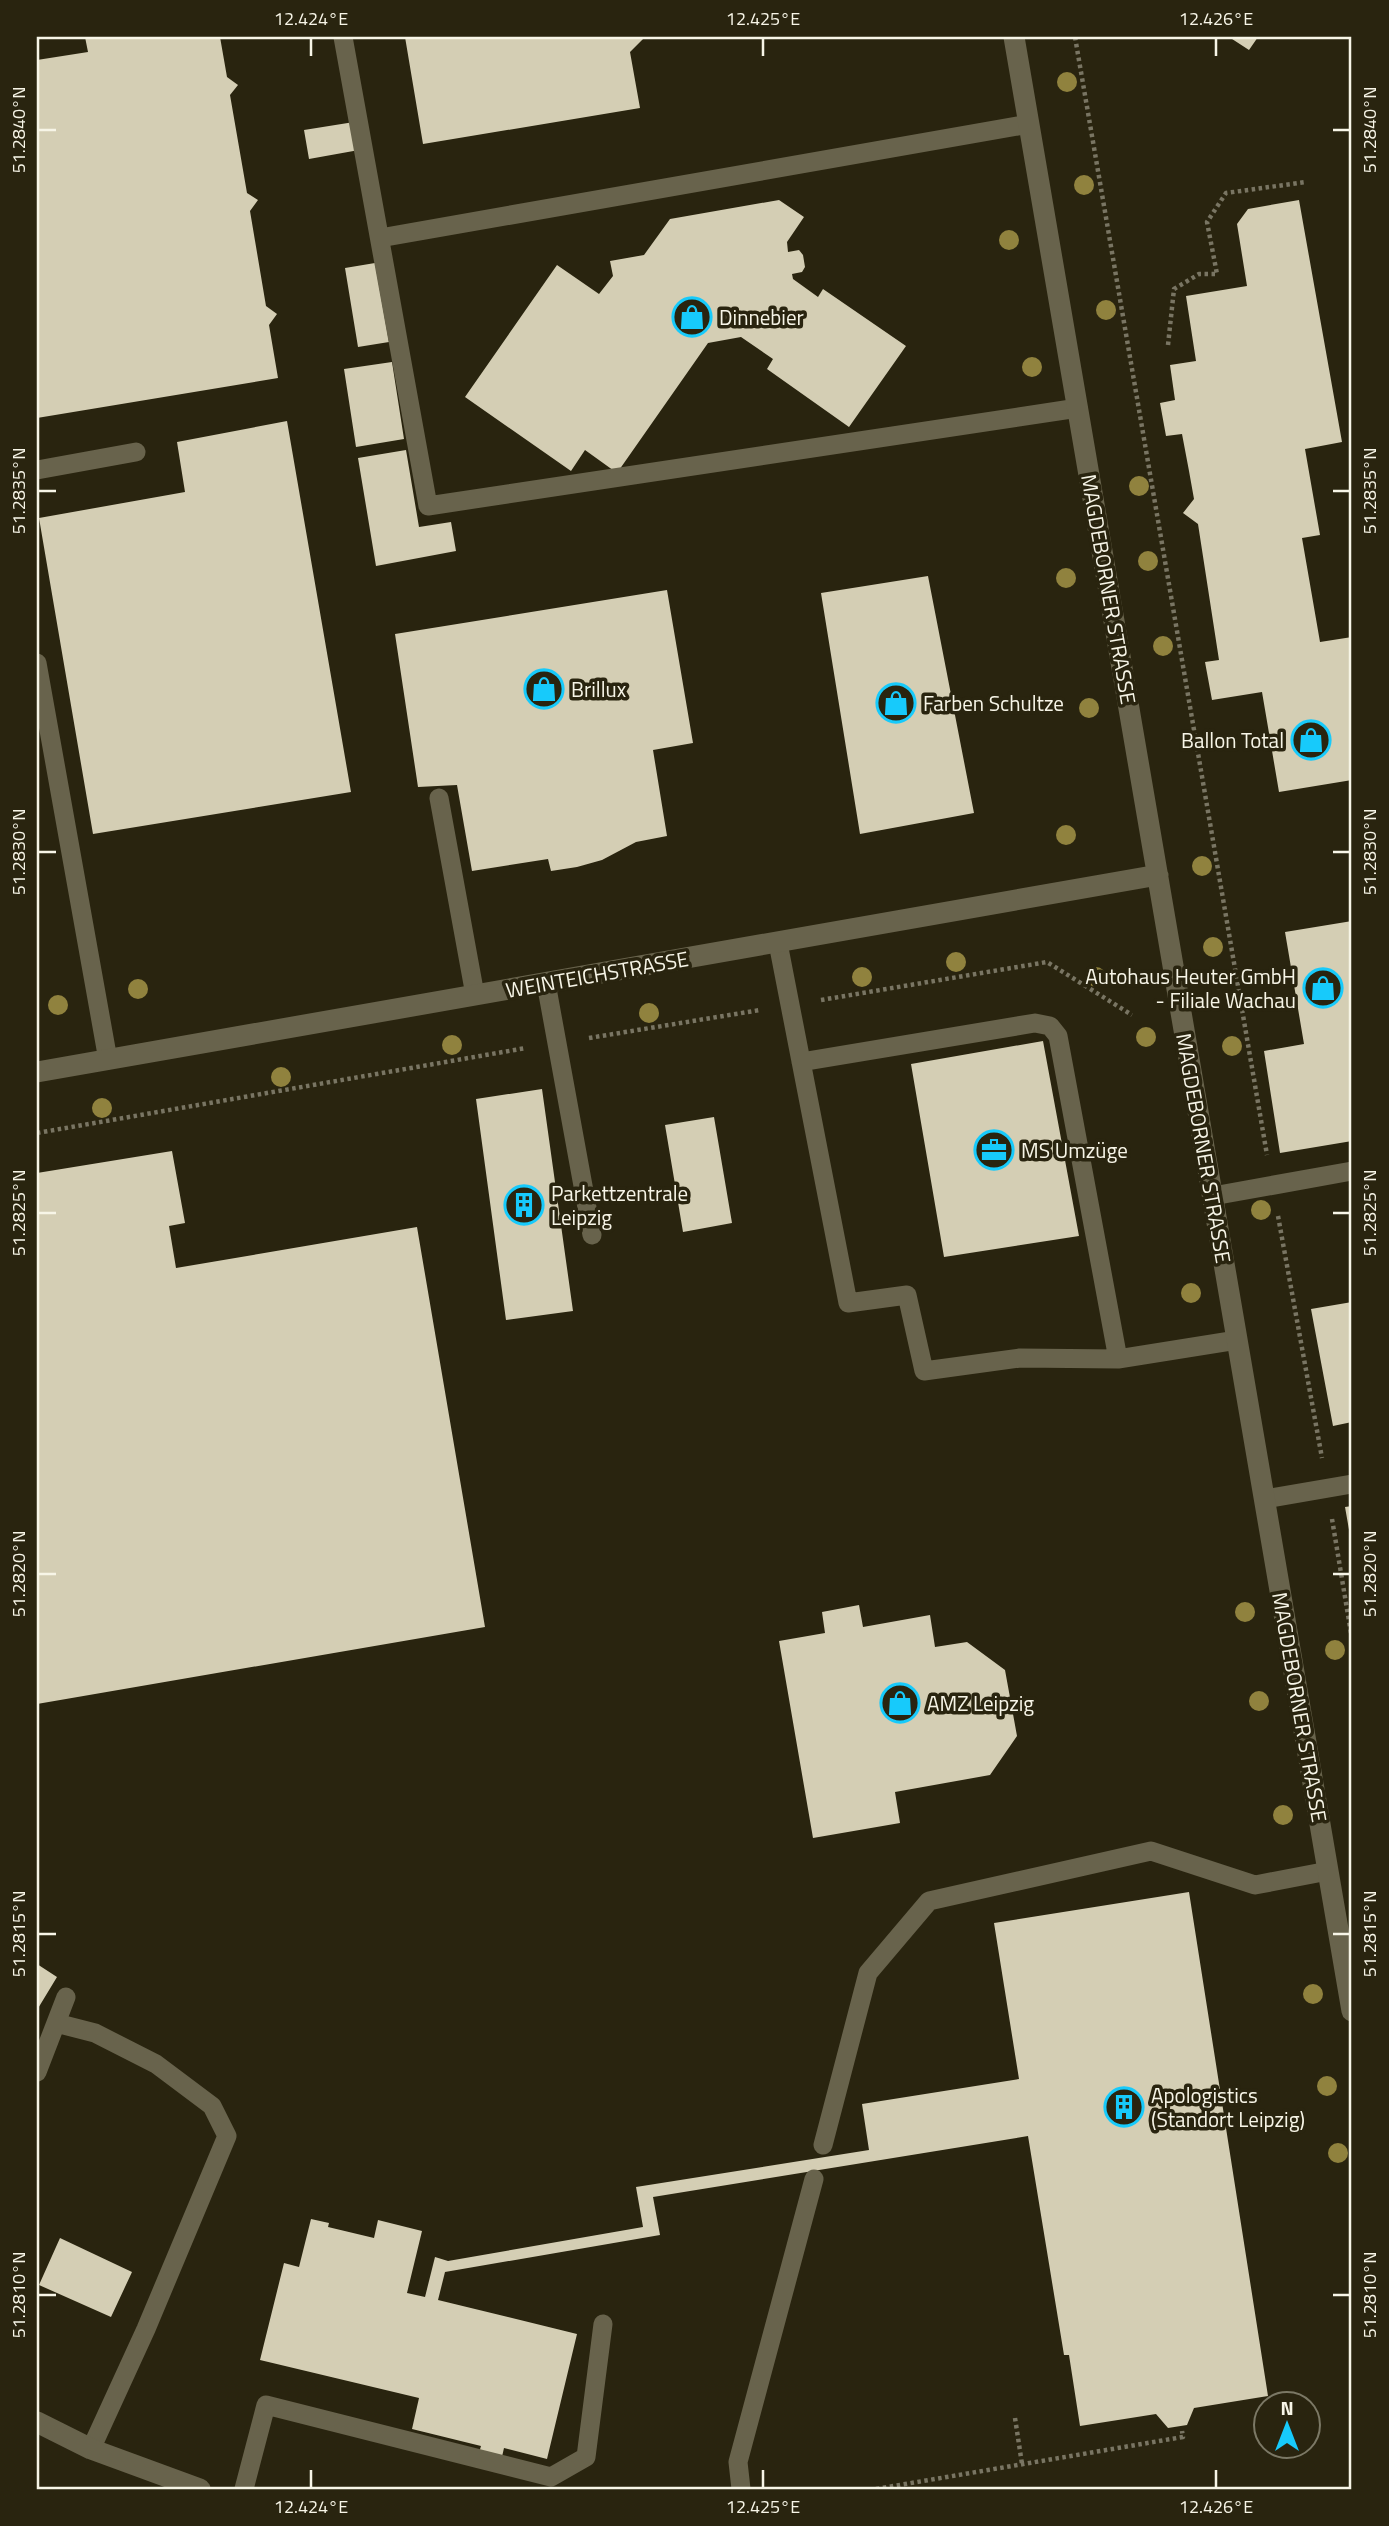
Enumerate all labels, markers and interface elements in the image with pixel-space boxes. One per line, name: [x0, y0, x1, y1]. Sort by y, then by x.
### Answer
text: 12.424°E: [274, 5, 348, 32]
text: 12.425°E: [726, 5, 800, 32]
text: 12.426°E: [1179, 5, 1253, 32]
text: 51.2840°N: [5, 87, 32, 173]
text: 51.2840°N: [1356, 87, 1383, 173]
shop icon: Dinnebier: [671, 296, 713, 338]
place label: Dinnebier: [719, 301, 804, 333]
text: 51.2835°N: [5, 448, 32, 534]
text: 51.2835°N: [1356, 448, 1383, 534]
street label: MAGDEBORNER STRASSE: [1073, 471, 1145, 707]
shop icon: Brillux: [523, 668, 565, 710]
place label: Brillux: [571, 673, 627, 705]
shop icon: Farben Schultze: [875, 682, 917, 724]
place label: Farben Schultze: [923, 687, 1064, 719]
shop icon: Ballon Total: [1290, 719, 1332, 761]
place label: Ballon Total: [1181, 724, 1284, 756]
text: 51.2830°N: [5, 809, 32, 895]
text: 51.2830°N: [1356, 809, 1383, 895]
street label: WEINTEICHSTRASSE: [503, 942, 691, 1006]
place label: Autohaus Heuter GmbH - Filiale Wachau: [1085, 960, 1296, 1016]
shop icon: Autohaus Heuter GmbH - Filiale Wachau: [1302, 967, 1344, 1009]
street label: MAGDEBORNER STRASSE: [1168, 1030, 1240, 1266]
office icon: MS Umzüge: [973, 1129, 1015, 1171]
place label: MS Umzüge: [1021, 1134, 1128, 1166]
text: 51.2825°N: [5, 1170, 32, 1256]
text: 51.2825°N: [1356, 1170, 1383, 1256]
place label: Parkettzentrale Leipzig: [551, 1177, 688, 1233]
building icon: Parkettzentrale Leipzig: [503, 1184, 545, 1226]
text: 51.2820°N: [5, 1531, 32, 1617]
text: 51.2820°N: [1356, 1531, 1383, 1617]
street label: MAGDEBORNER STRASSE: [1264, 1589, 1336, 1825]
shop icon: AMZ Leipzig: [879, 1682, 921, 1724]
place label: AMZ Leipzig: [927, 1687, 1034, 1719]
text: 51.2815°N: [5, 1891, 32, 1977]
text: 51.2815°N: [1356, 1891, 1383, 1977]
place label: Apologistics (Standort Leipzig): [1151, 2079, 1305, 2135]
building icon: Apologistics (Standort Leipzig): [1103, 2086, 1145, 2128]
text: 51.2810°N: [5, 2252, 32, 2338]
text: 51.2810°N: [1356, 2252, 1383, 2338]
north arrow: [1252, 2390, 1322, 2460]
text: N: [1280, 2393, 1294, 2422]
text: 12.424°E: [274, 2493, 348, 2520]
text: 12.425°E: [726, 2493, 800, 2520]
text: 12.426°E: [1179, 2493, 1253, 2520]

